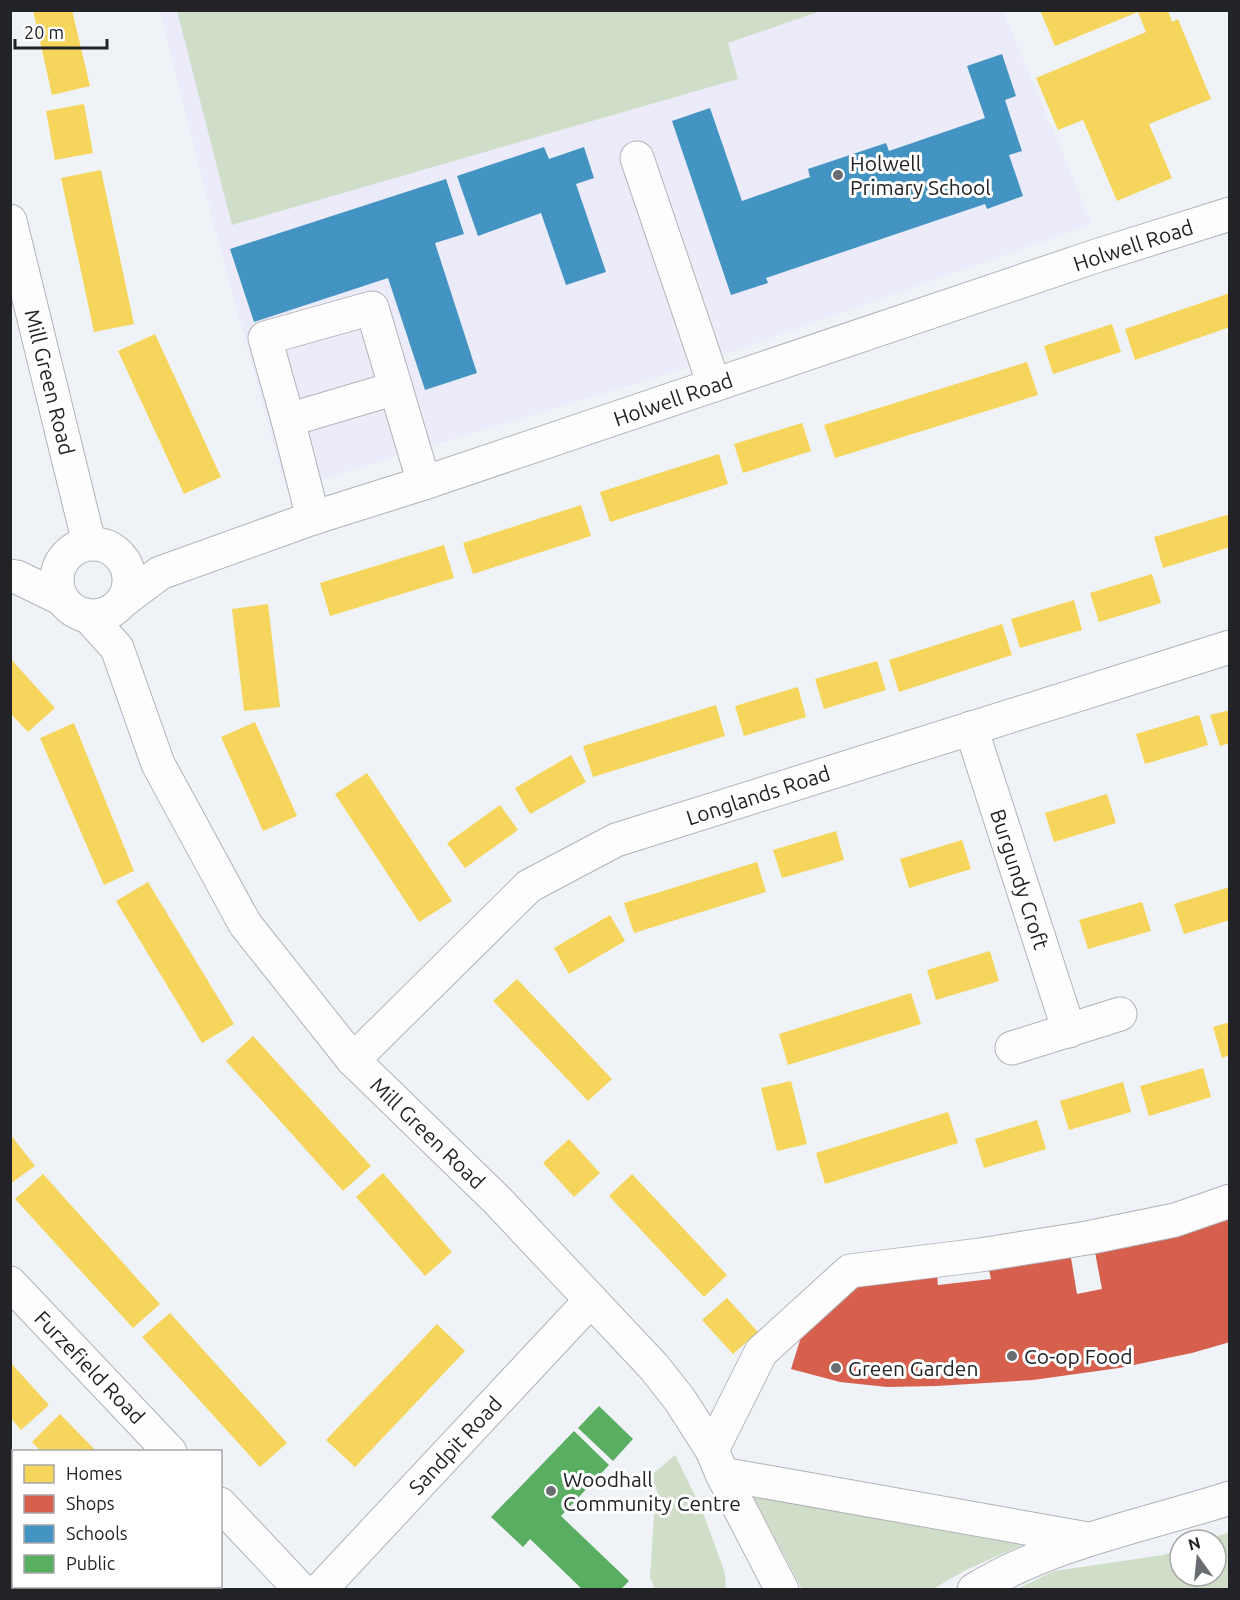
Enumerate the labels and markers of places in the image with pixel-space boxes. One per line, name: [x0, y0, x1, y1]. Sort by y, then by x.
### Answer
place label: Holwell Primary School: [850, 151, 991, 199]
marker: Holwell Primary School: [831, 168, 845, 182]
place label: Co-op Food: [1024, 1344, 1133, 1368]
marker: Co-op Food: [1005, 1349, 1019, 1363]
place label: Green Garden: [848, 1356, 978, 1380]
marker: Green Garden: [829, 1361, 843, 1375]
place label: Woodhall Community Centre: [563, 1467, 741, 1515]
marker: Woodhall Community Centre: [544, 1484, 558, 1498]

